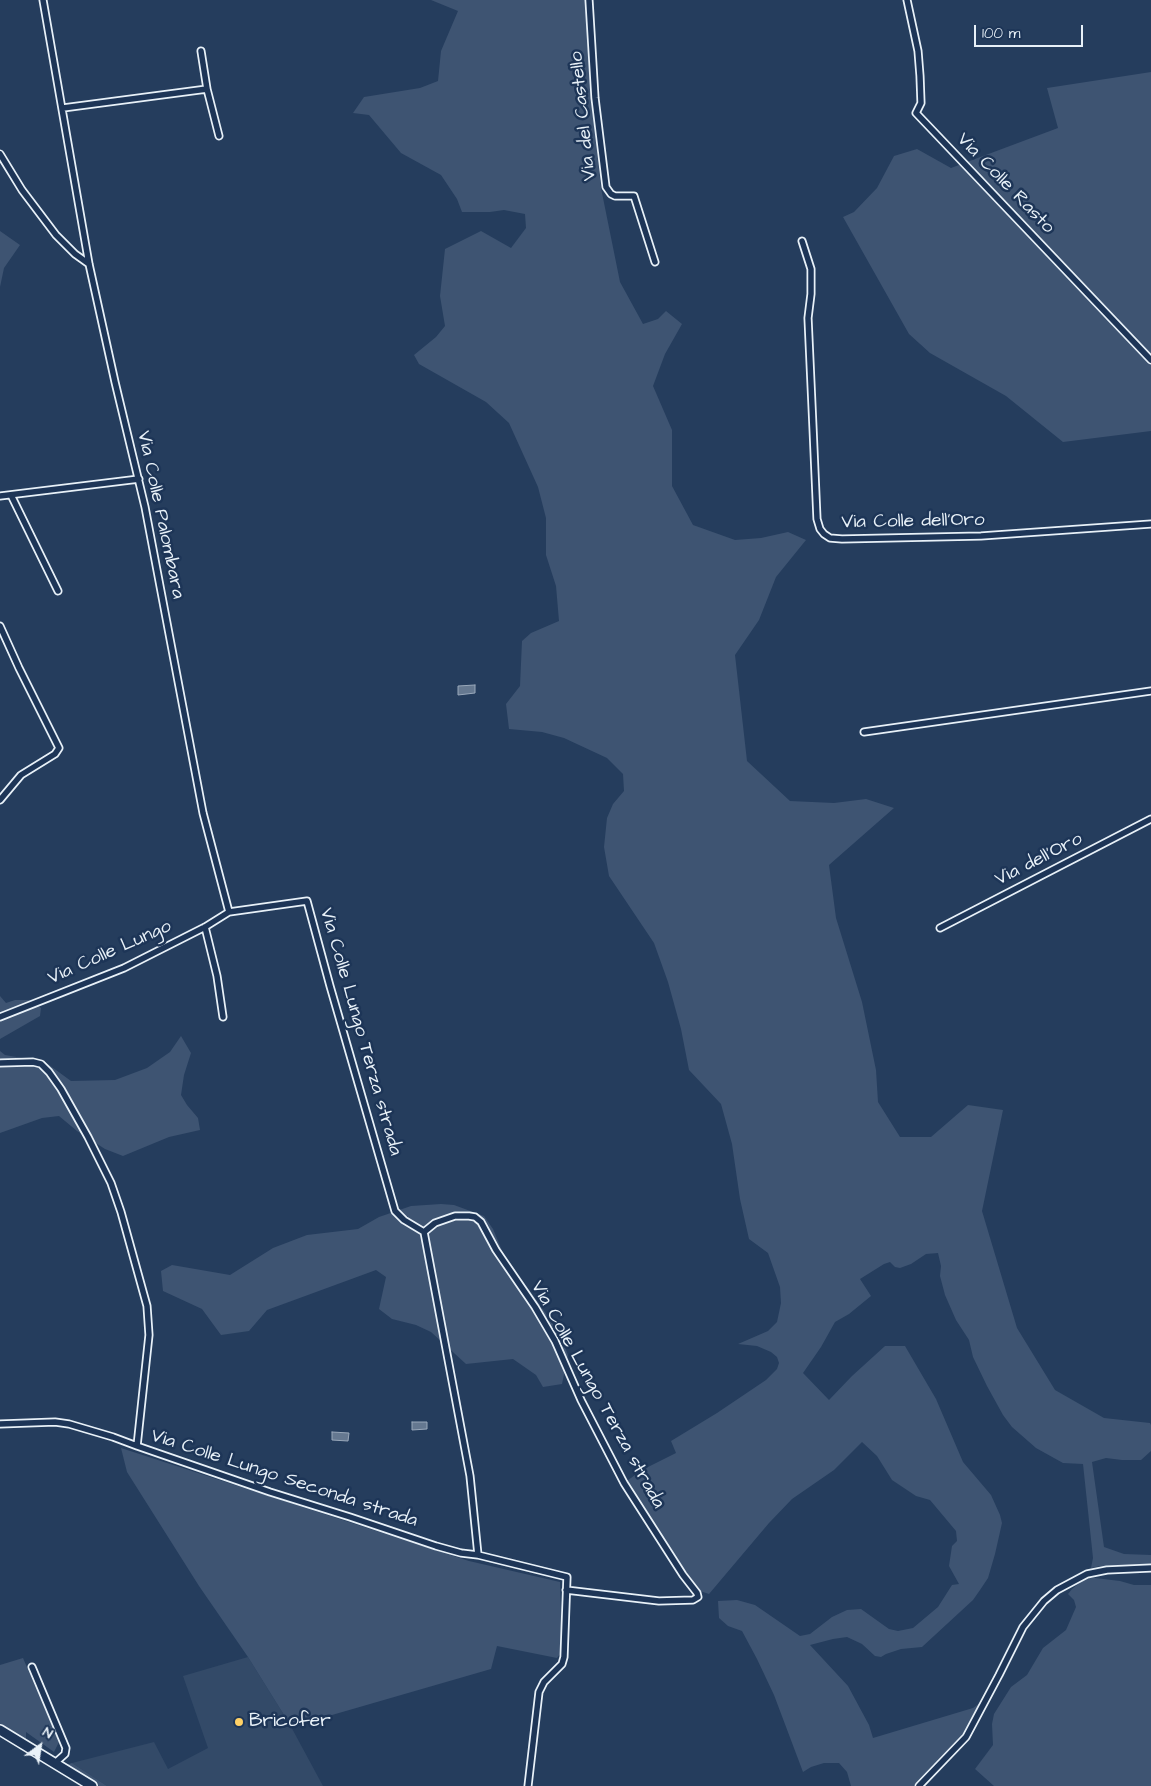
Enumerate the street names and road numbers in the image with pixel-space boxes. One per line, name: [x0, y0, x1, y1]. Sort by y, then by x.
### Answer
street label: Via del Castello: [566, 50, 602, 182]
street label: Via Colle Rasto: [951, 129, 1059, 239]
street label: Via Colle Palombara: [131, 429, 189, 601]
street label: Via Colle dell'Oro: [841, 509, 985, 535]
street label: Via dell'Oro: [991, 828, 1087, 892]
street label: Via Colle Lungo Terza strada: [314, 906, 406, 1158]
street label: Via Colle Lungo: [45, 916, 175, 990]
street label: Via Colle Lungo Terza strada: [525, 1277, 669, 1513]
street label: Via Colle Lungo Seconda strada: [148, 1425, 420, 1533]

